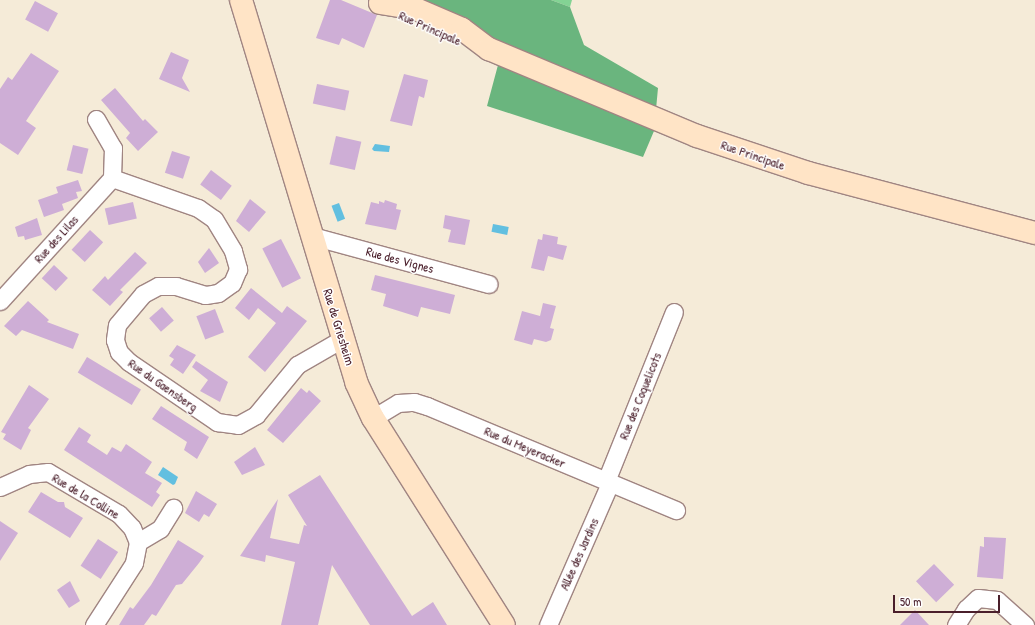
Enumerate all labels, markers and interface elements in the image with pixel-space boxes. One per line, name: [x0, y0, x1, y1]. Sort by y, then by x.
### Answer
street label: Rue Principale: [396, 7, 464, 49]
street label: Rue Principale: [719, 137, 787, 173]
street label: Rue des Lilas: [31, 212, 81, 266]
street label: Rue des Vignes: [364, 243, 436, 277]
street label: Rue de Griesheim: [320, 287, 358, 367]
street label: Rue des Coquelicots: [615, 350, 665, 442]
street label: Rue du Gaensberg: [125, 355, 201, 415]
street label: Rue du Meyeracker: [482, 423, 568, 471]
street label: Rue de la Colline: [49, 470, 123, 522]
street label: Allée des Jardins: [556, 516, 602, 592]
scale bar: [895, 587, 1002, 613]
text: 50 m: [900, 593, 921, 610]

